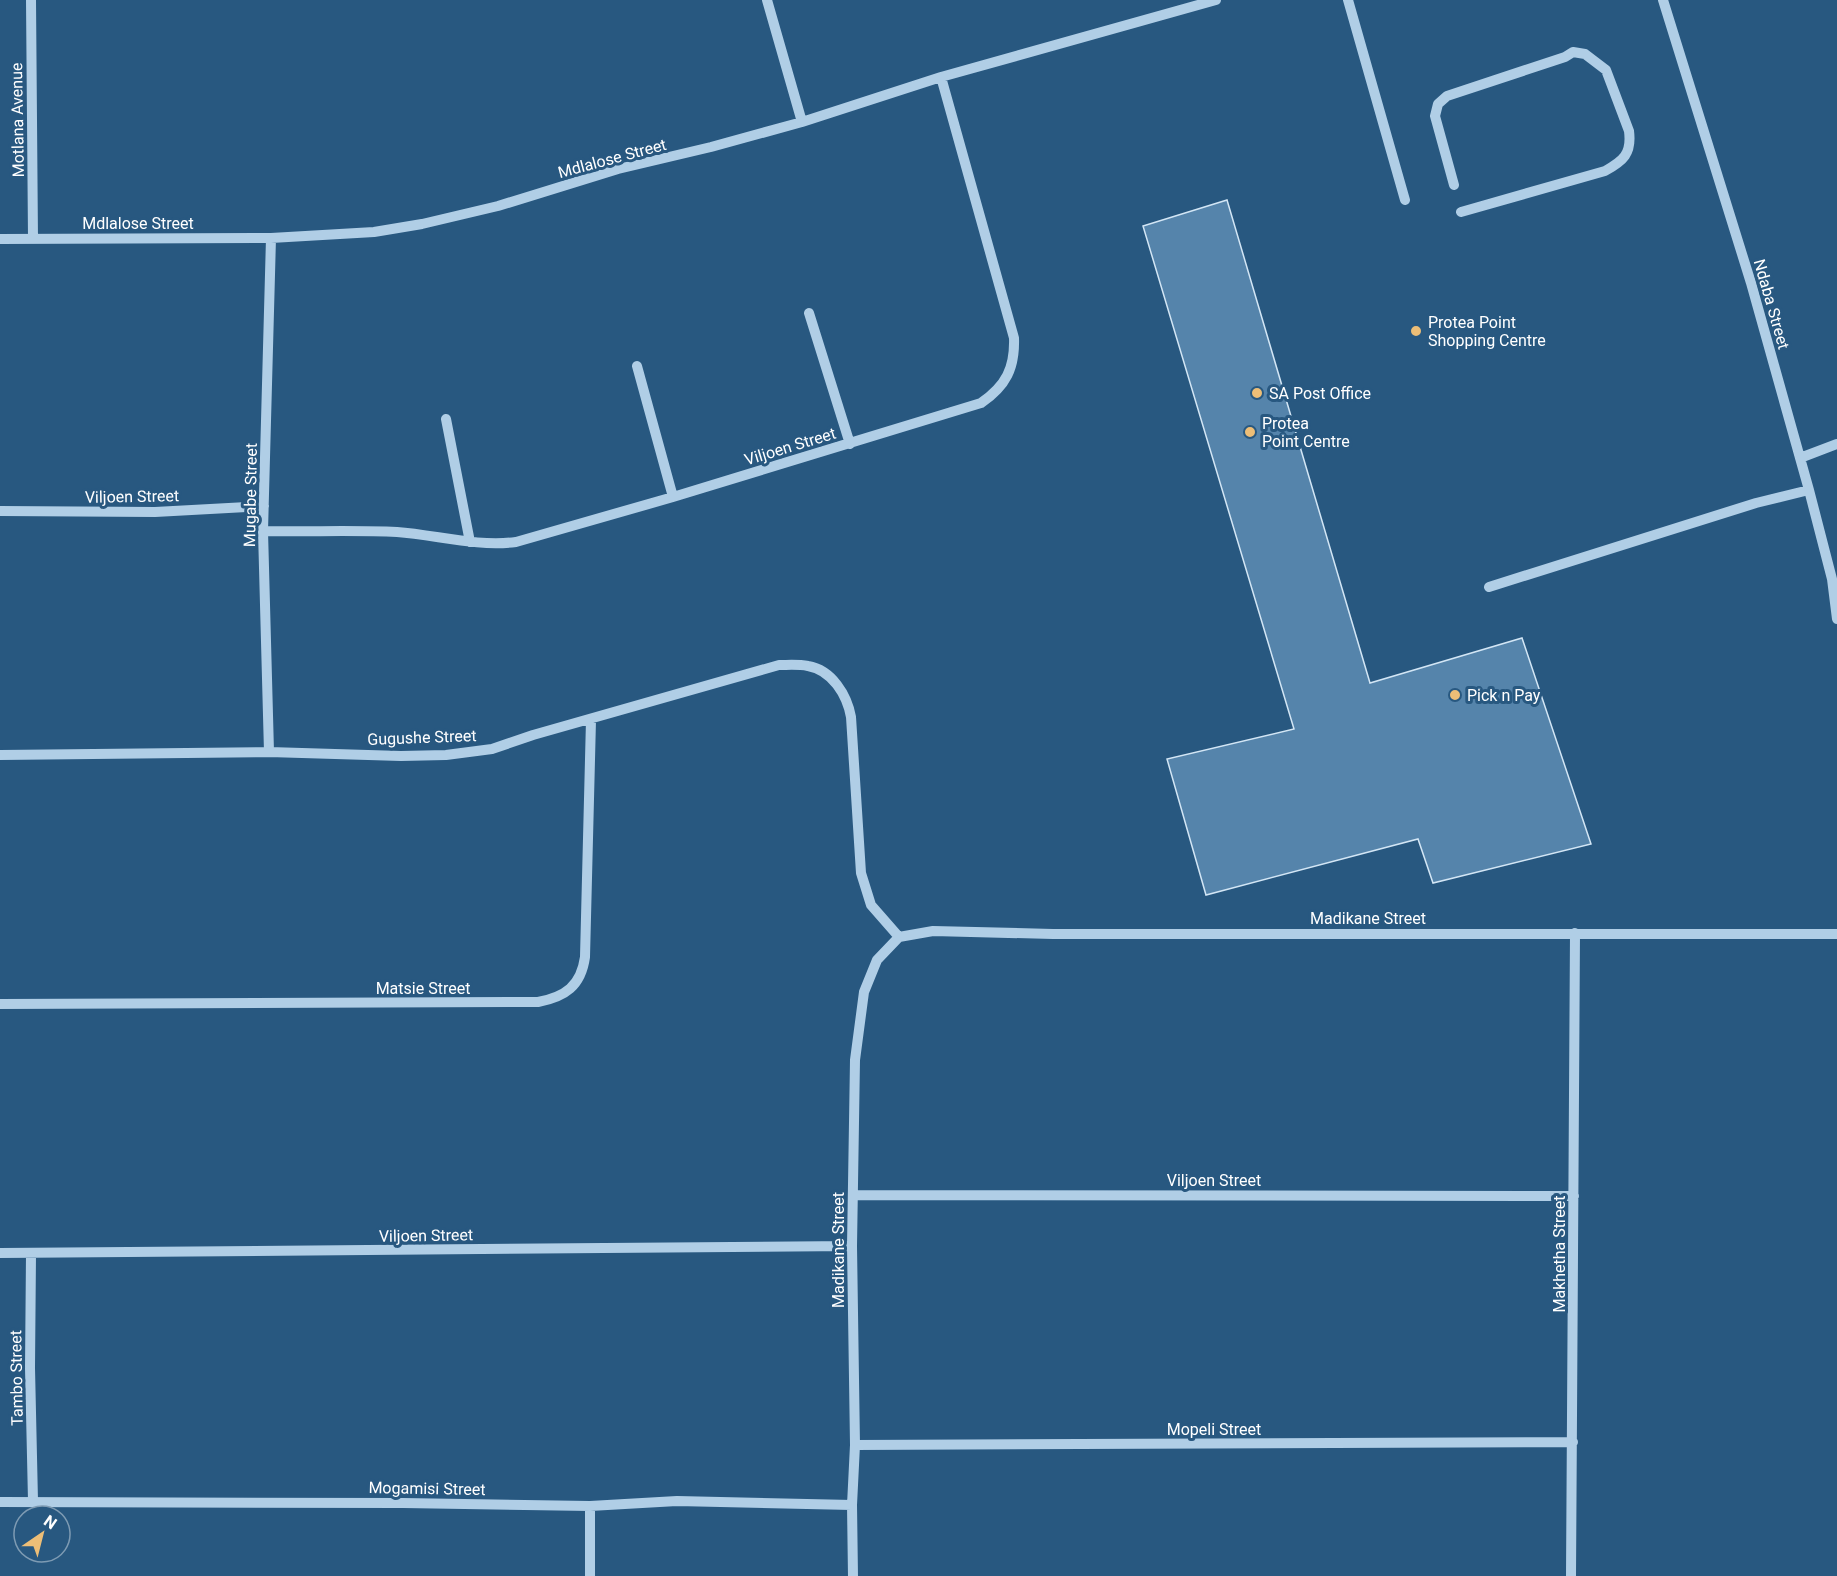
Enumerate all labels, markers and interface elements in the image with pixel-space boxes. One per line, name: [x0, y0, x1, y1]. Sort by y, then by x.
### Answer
street label: Motlana Avenue: [7, 62, 28, 178]
street label: Mdlalose Street: [556, 135, 668, 182]
street label: Mdlalose Street: [82, 214, 194, 233]
street label: Ndaba Street: [1750, 257, 1793, 351]
place label: Protea Point Shopping Centre: [1428, 313, 1546, 350]
marker: Protea Point Shopping Centre: [1409, 324, 1423, 338]
place label: SA Post Office: [1269, 384, 1371, 403]
marker: SA Post Office: [1250, 386, 1264, 400]
place label: Protea Point Centre: [1262, 414, 1350, 451]
street label: Viljoen Street: [742, 424, 838, 469]
marker: Protea Point Centre: [1243, 425, 1257, 439]
street label: Mugabe Street: [240, 443, 261, 547]
street label: Viljoen Street: [85, 486, 179, 507]
place label: Pick n Pay: [1467, 686, 1541, 705]
marker: Pick n Pay: [1448, 688, 1462, 702]
street label: Gugushe Street: [367, 726, 477, 749]
street label: Madikane Street: [1310, 909, 1426, 928]
street label: Matsie Street: [376, 979, 470, 998]
street label: Viljoen Street: [1167, 1171, 1261, 1190]
street label: Madikane Street: [829, 1192, 848, 1308]
street label: Makhetha Street: [1550, 1195, 1569, 1313]
street label: Viljoen Street: [379, 1225, 473, 1246]
street label: Tambo Street: [6, 1330, 27, 1426]
street label: Mopeli Street: [1167, 1420, 1261, 1439]
street label: Mogamisi Street: [368, 1478, 486, 1499]
north arrow: [12, 1504, 72, 1564]
text: N: [40, 1511, 60, 1533]

